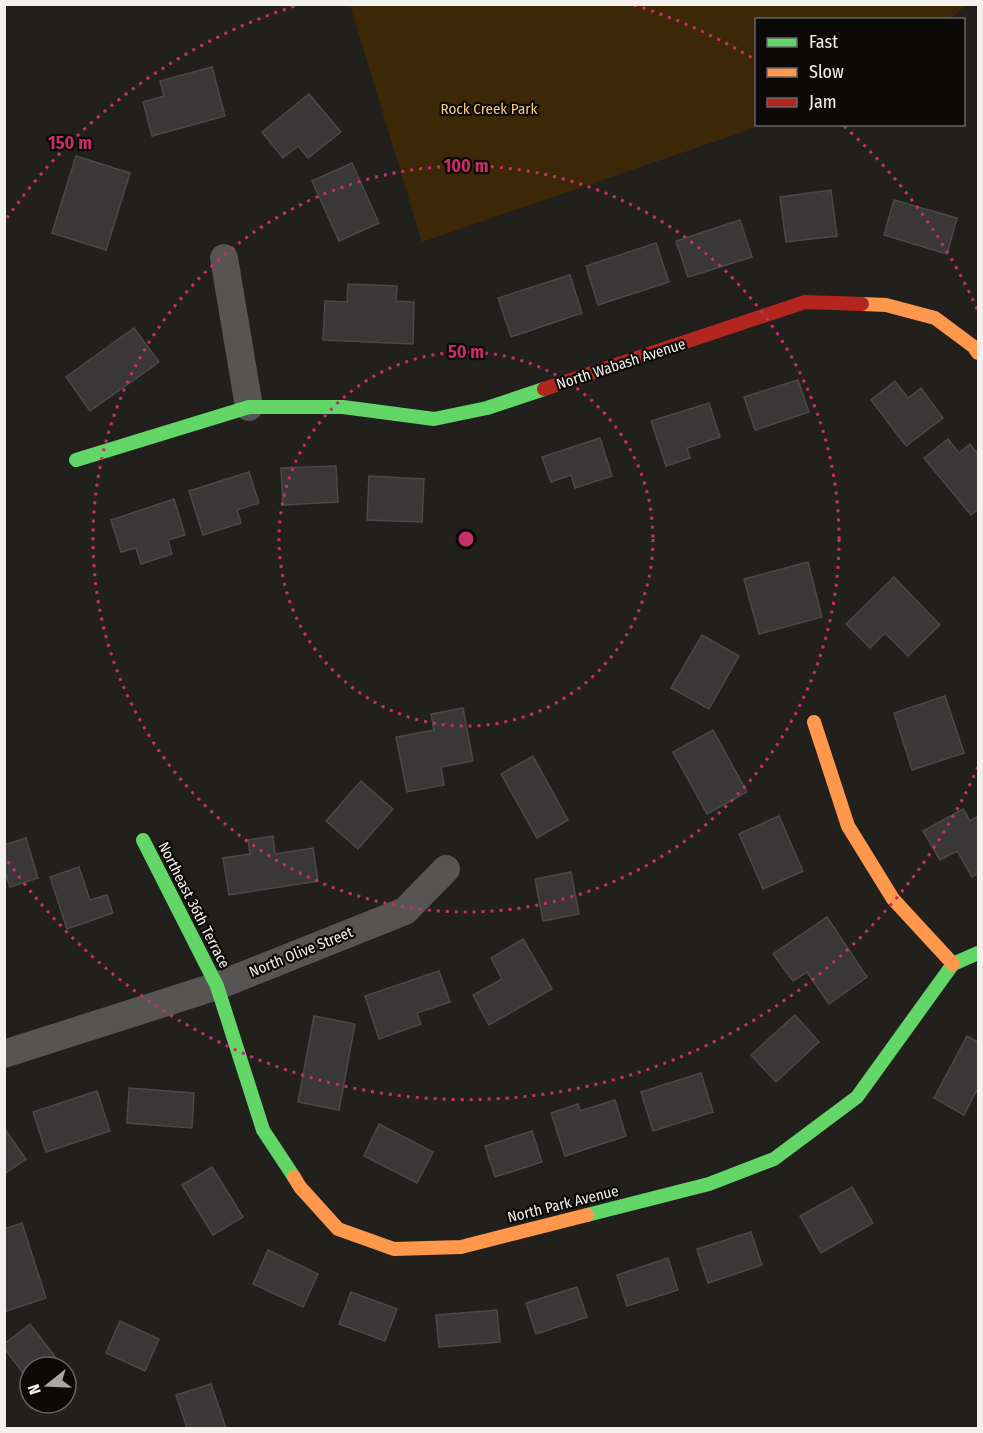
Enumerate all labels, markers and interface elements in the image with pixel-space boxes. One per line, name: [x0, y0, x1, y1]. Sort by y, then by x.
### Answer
legend: [755, 18, 965, 126]
text: Fast: [809, 31, 838, 53]
text: Slow: [809, 61, 844, 83]
text: Jam: [809, 91, 837, 113]
park label: Rock Creek Park: [441, 100, 537, 118]
text: 150 m: [48, 132, 92, 154]
text: 100 m: [444, 155, 488, 177]
street label: North Wabash Avenue: [554, 335, 688, 393]
text: 50 m: [448, 341, 484, 363]
centre of rings: [456, 529, 476, 549]
street label: Northeast 36th Terrace: [154, 839, 234, 971]
street label: North Olive Street: [247, 923, 356, 981]
street label: North Park Avenue: [506, 1182, 620, 1226]
north arrow: [18, 1355, 78, 1415]
text: N: [24, 1382, 45, 1397]

